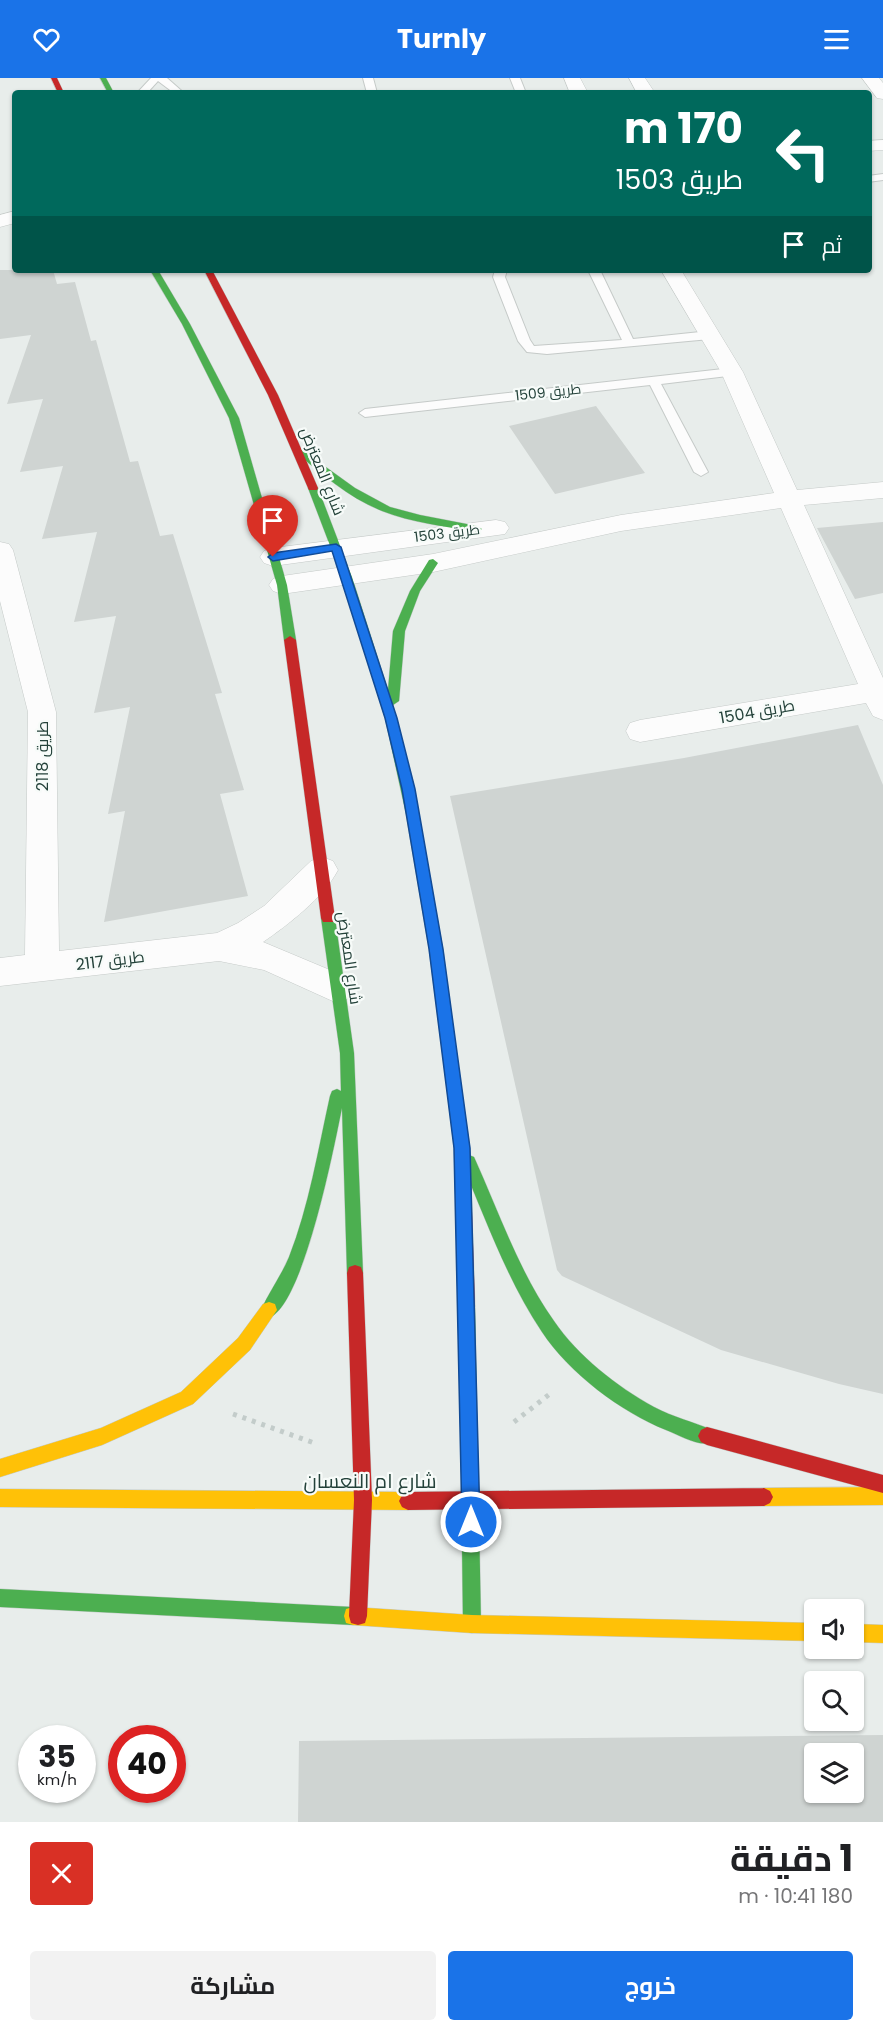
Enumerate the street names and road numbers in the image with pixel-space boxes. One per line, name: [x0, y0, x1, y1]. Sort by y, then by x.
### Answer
street label: طريق 1509: [514, 379, 582, 405]
street label: شارع المعترض: [294, 424, 351, 519]
street label: طريق 1503: [413, 519, 481, 547]
street label: طريق 1504: [718, 694, 797, 729]
street label: طريق 2118: [31, 721, 54, 791]
street label: شارع المعترض: [332, 910, 367, 1006]
street label: طريق 2117: [74, 945, 146, 976]
street label: شارع ام النعسان: [303, 1467, 437, 1495]

